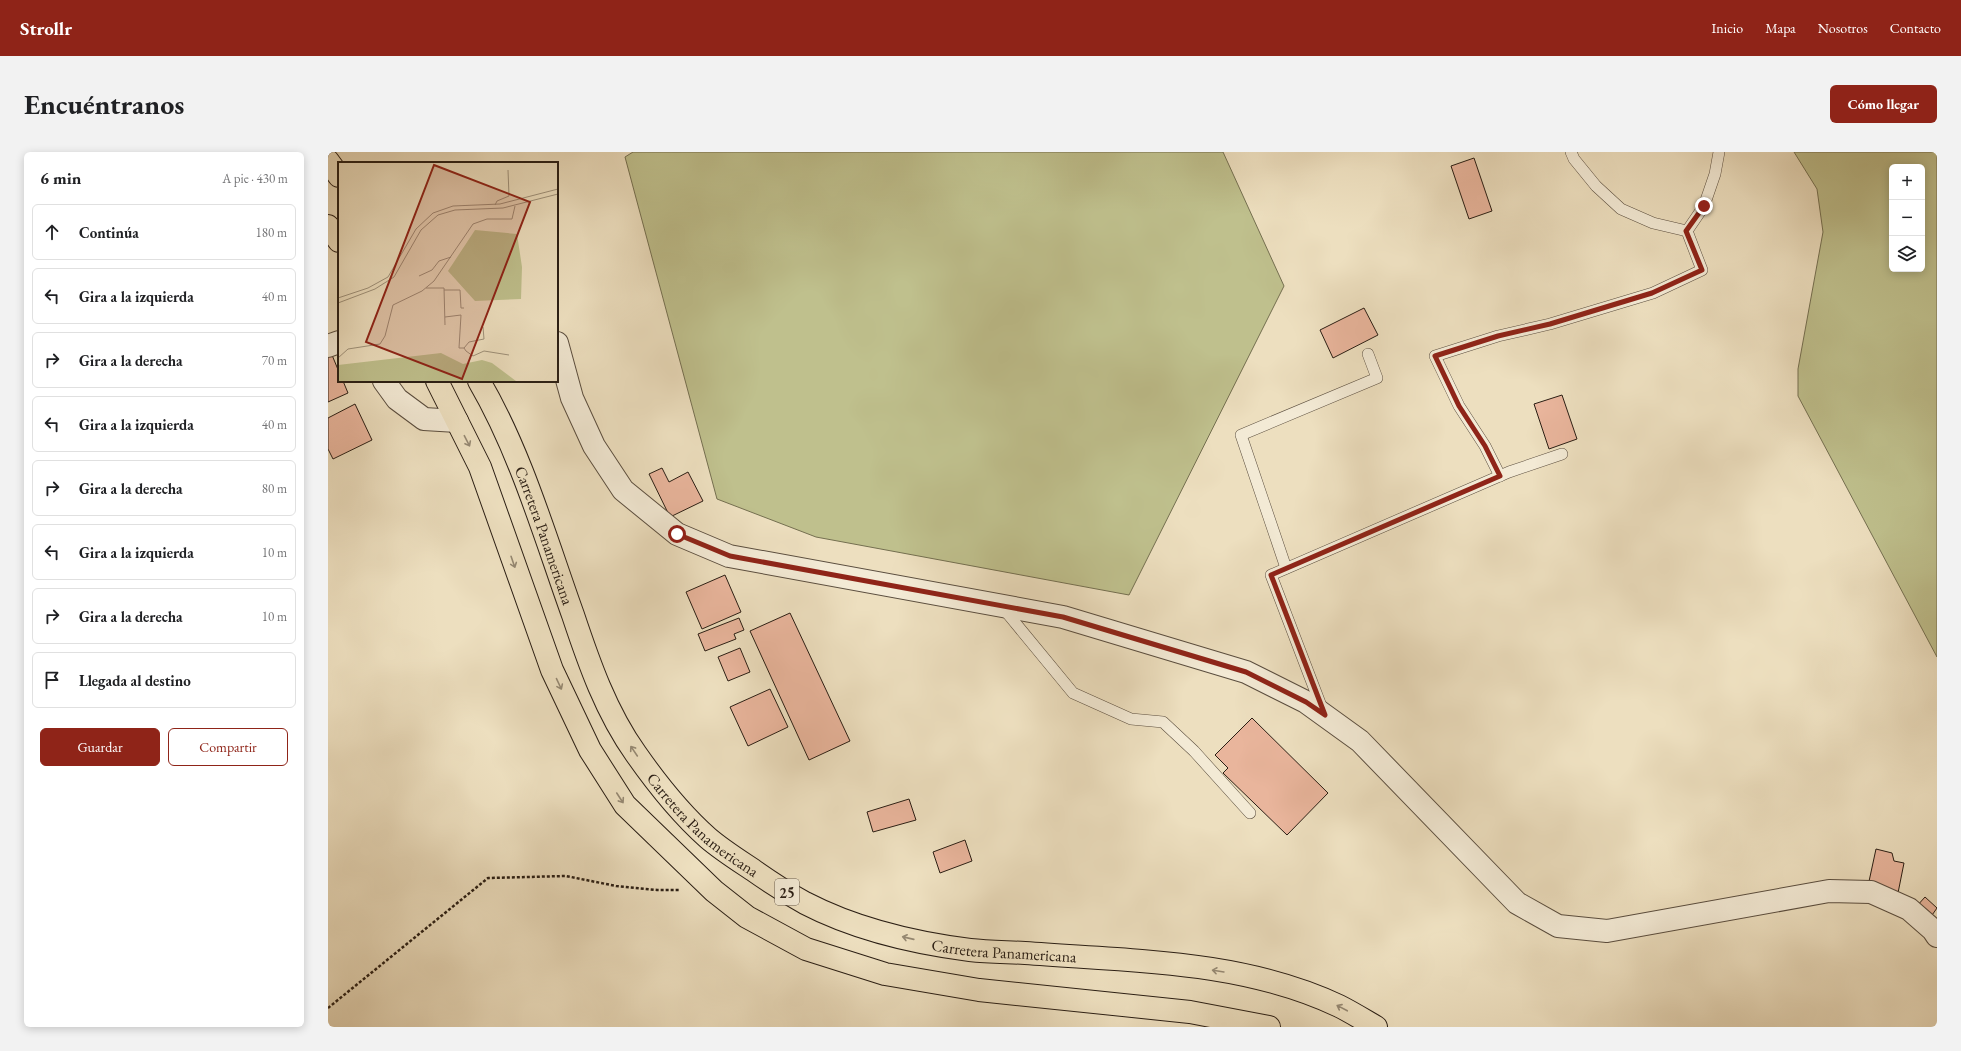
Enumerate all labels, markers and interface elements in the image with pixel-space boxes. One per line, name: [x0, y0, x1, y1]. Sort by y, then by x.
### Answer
text: Strollr: [20, 16, 72, 41]
text: Inicio: [1712, 19, 1743, 37]
text: Mapa: [1765, 19, 1796, 37]
text: Nosotros: [1818, 19, 1868, 37]
text: Contacto: [1890, 19, 1941, 37]
button: Cómo llegar: [1830, 85, 1937, 123]
text: Encuéntranos: [24, 86, 184, 122]
inset map: [338, 162, 558, 382]
map controls: [1889, 164, 1925, 272]
button: +: [1889, 164, 1925, 200]
text: 6 min: [40, 167, 81, 189]
text: A pie · 430 m: [222, 170, 288, 187]
route end: [1695, 197, 1713, 215]
button: −: [1889, 200, 1925, 236]
icon: ahead: [41, 221, 63, 243]
text: Continúa: [79, 223, 139, 242]
text: 180 m: [256, 224, 287, 241]
button: layers: [1889, 236, 1925, 272]
icon: left: [41, 285, 63, 307]
text: Gira a la izquierda: [79, 287, 194, 306]
text: 40 m: [262, 288, 287, 305]
icon: right: [41, 349, 63, 371]
text: Gira a la derecha: [79, 351, 183, 370]
text: 70 m: [262, 352, 287, 369]
icon: left: [41, 413, 63, 435]
text: Gira a la izquierda: [79, 415, 194, 434]
text: 40 m: [262, 416, 287, 433]
one-way arrow: [464, 435, 471, 447]
street label: Carretera Panamericana: [510, 463, 579, 608]
icon: right: [41, 477, 63, 499]
text: Gira a la derecha: [79, 479, 183, 498]
text: 80 m: [262, 480, 287, 497]
route start: [668, 525, 686, 543]
icon: left: [41, 541, 63, 563]
text: Gira a la izquierda: [79, 543, 194, 562]
text: 10 m: [262, 544, 287, 561]
one-way arrow: [510, 556, 517, 569]
icon: right: [41, 605, 63, 627]
text: Gira a la derecha: [79, 607, 183, 626]
text: 10 m: [262, 608, 287, 625]
icon: arrive: [41, 669, 63, 691]
text: Llegada al destino: [79, 671, 191, 690]
one-way arrow: [556, 677, 563, 689]
button: Guardar: [40, 728, 160, 766]
button: Compartir: [168, 728, 288, 766]
one-way arrow: [630, 746, 638, 757]
street label: Carretera Panamericana: [643, 768, 764, 882]
one-way arrow: [617, 792, 625, 804]
road number: 25: [775, 879, 799, 905]
one-way arrow: [902, 934, 915, 941]
street label: Carretera Panamericana: [930, 934, 1078, 967]
one-way arrow: [1212, 967, 1225, 975]
one-way arrow: [1336, 1004, 1348, 1011]

